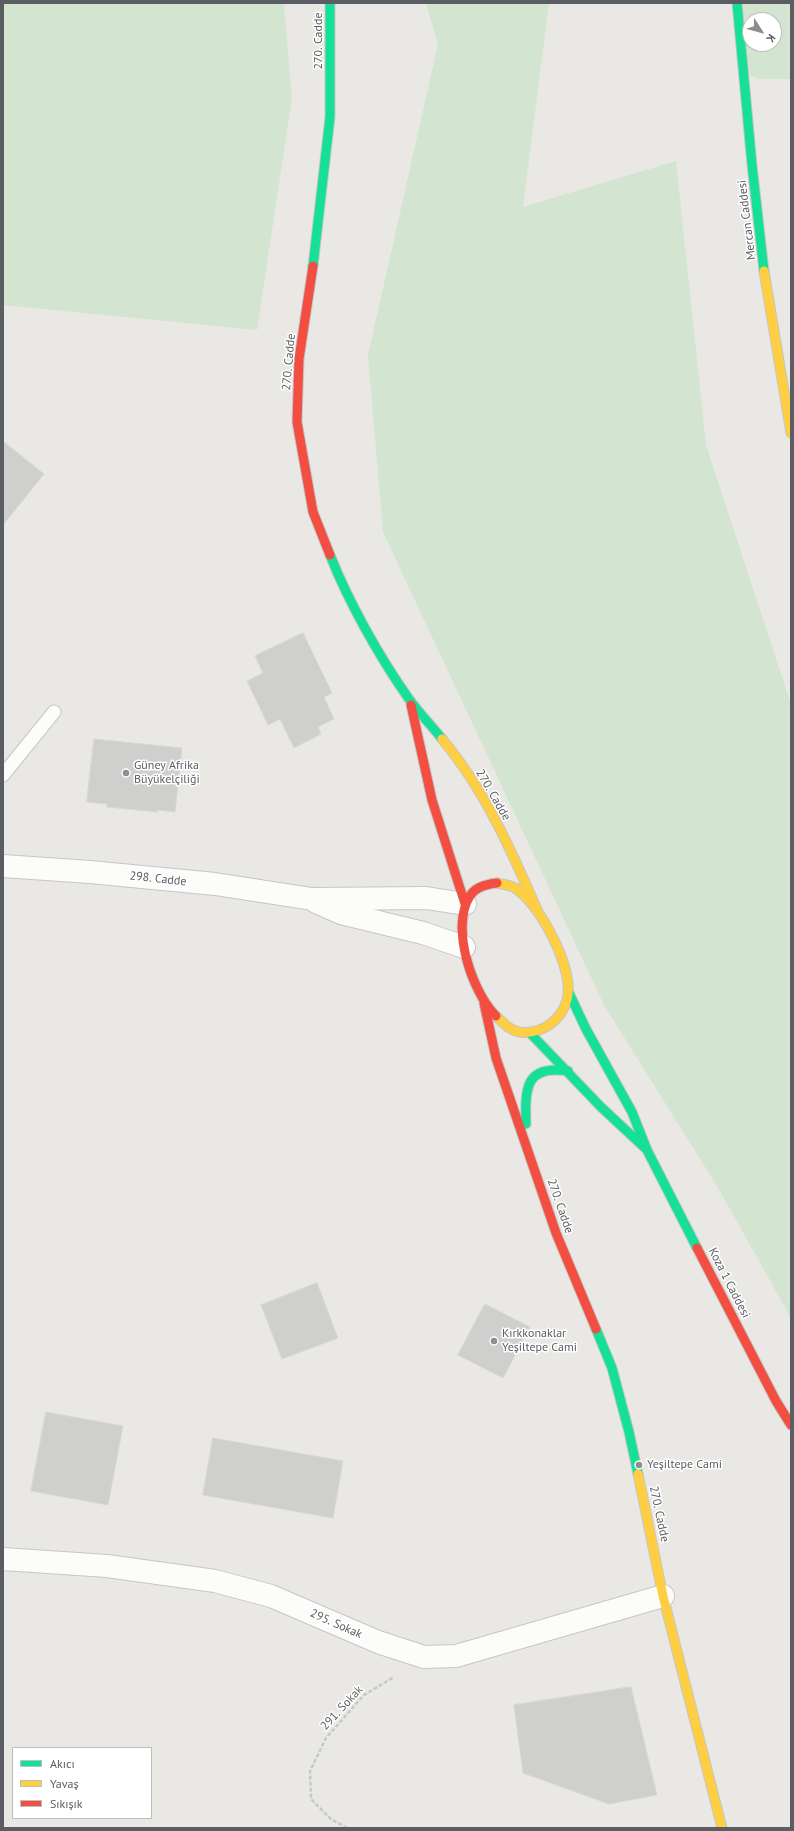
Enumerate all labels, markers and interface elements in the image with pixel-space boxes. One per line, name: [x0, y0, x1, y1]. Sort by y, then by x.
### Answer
north arrow: [742, 12, 782, 52]
street label: 270. Cadde: [312, 13, 326, 69]
text: K: [763, 32, 779, 45]
street label: Mercan Caddesi: [735, 179, 759, 261]
street label: 270. Cadde: [279, 333, 299, 391]
place label: Güney Afrika Büyükelçiliği: [134, 759, 200, 787]
street label: 270. Cadde: [473, 767, 513, 823]
marker: Güney Afrika Büyükelçiliği: [121, 768, 131, 778]
street label: 298. Cadde: [129, 869, 187, 889]
street label: 270. Cadde: [544, 1177, 576, 1235]
street label: Koza 1 Caddesi: [705, 1245, 753, 1321]
place label: Kırkkonaklar Yeşiltepe Cami: [502, 1327, 577, 1355]
marker: Kırkkonaklar Yeşiltepe Cami: [489, 1336, 499, 1346]
place label: Yeşiltepe Cami: [647, 1458, 722, 1472]
marker: Yeşiltepe Cami: [634, 1460, 644, 1470]
street label: 270. Cadde: [646, 1485, 672, 1543]
street label: 295. Sokak: [308, 1606, 364, 1642]
street label: 291. Sokak: [318, 1683, 366, 1733]
legend: [12, 1747, 152, 1819]
text: Akıcı: [50, 1756, 75, 1771]
text: Yavaş: [50, 1776, 79, 1791]
text: Sıkışık: [50, 1796, 83, 1811]

